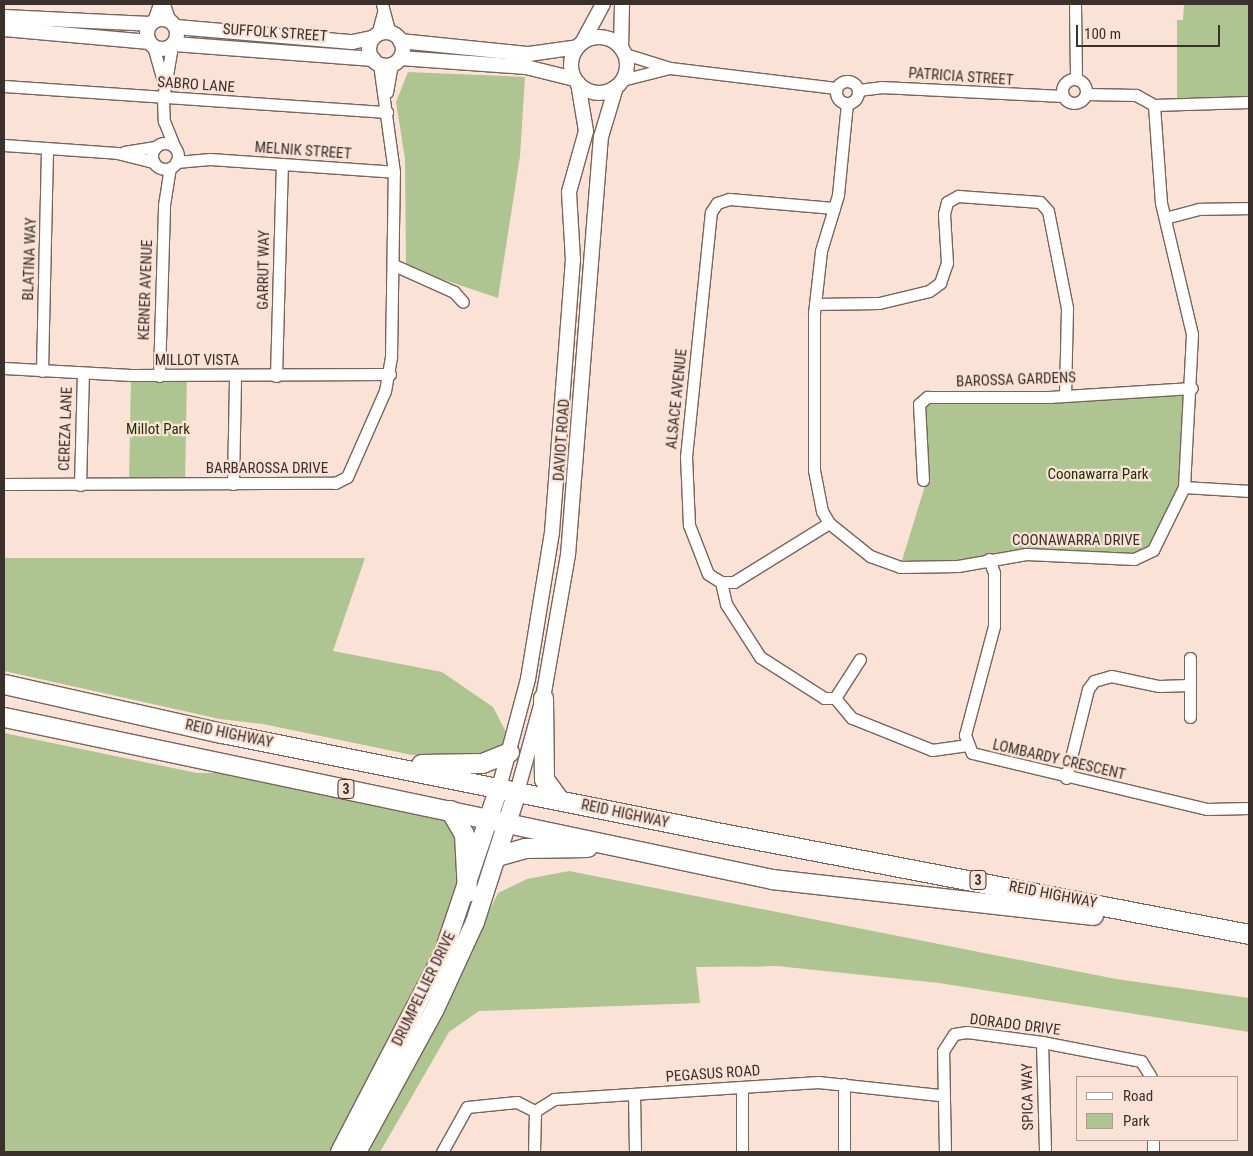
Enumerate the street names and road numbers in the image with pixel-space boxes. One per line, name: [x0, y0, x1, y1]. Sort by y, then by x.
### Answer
street label: SUFFOLK STREET: [222, 20, 328, 46]
street label: PATRICIA STREET: [908, 64, 1014, 90]
street label: SABRO LANE: [157, 73, 235, 97]
street label: MELNIK STREET: [254, 139, 352, 163]
street label: BLATINA WAY: [20, 217, 40, 301]
street label: GARRUT WAY: [254, 230, 274, 310]
street label: KERNER AVENUE: [135, 239, 157, 341]
street label: ALSACE AVENUE: [663, 348, 691, 450]
street label: MILLOT VISTA: [155, 352, 239, 370]
street label: BAROSSA GARDENS: [956, 369, 1076, 391]
street label: CEREZA LANE: [56, 387, 76, 471]
street label: DAVIOT ROAD: [550, 398, 574, 482]
street label: BARBAROSSA DRIVE: [206, 460, 328, 478]
street label: COONAWARRA DRIVE: [1012, 532, 1140, 550]
street label: REID HIGHWAY: [183, 716, 275, 752]
street label: LOMBARDY CRESCENT: [991, 736, 1127, 784]
road number: 3: [337, 778, 355, 801]
street label: REID HIGHWAY: [579, 796, 671, 832]
road number: 3: [969, 868, 987, 892]
street label: REID HIGHWAY: [1007, 878, 1099, 912]
street label: DRUMPELLIER DRIVE: [388, 929, 460, 1049]
street label: DORADO DRIVE: [969, 1011, 1061, 1039]
street label: PEGASUS ROAD: [665, 1062, 761, 1086]
street label: SPICA WAY: [1018, 1063, 1038, 1131]

